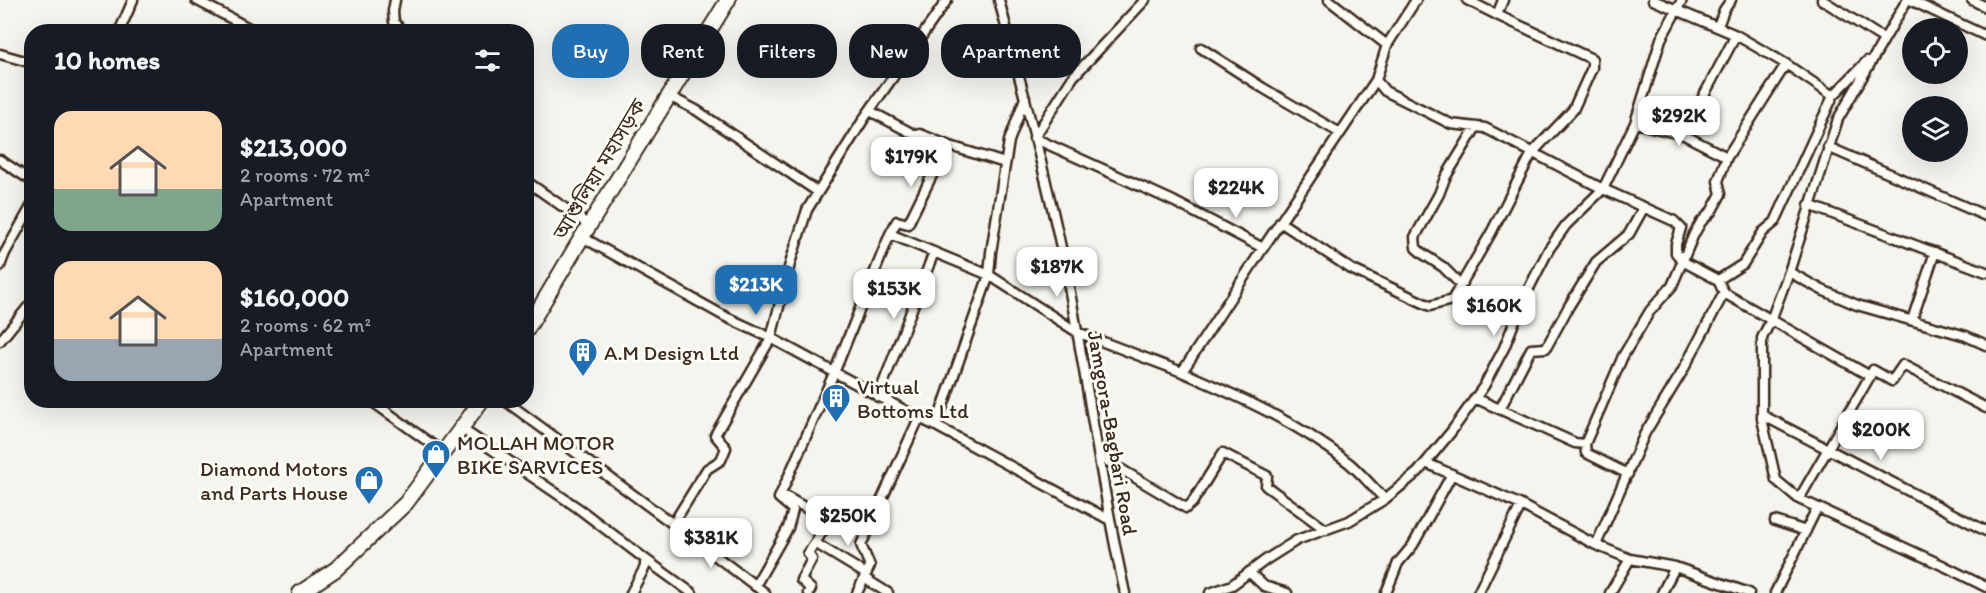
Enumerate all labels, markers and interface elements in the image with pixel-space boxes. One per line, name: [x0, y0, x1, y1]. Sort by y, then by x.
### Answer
map controls: [1902, 18, 1968, 162]
button: locate: [1902, 18, 1968, 84]
chip: Buy: [552, 24, 629, 78]
chip: Rent: [641, 24, 725, 78]
chip: Filters: [737, 24, 837, 78]
chip: New: [849, 24, 929, 78]
chip: Apartment: [941, 24, 1081, 78]
text: 10 homes: [54, 44, 160, 76]
icon: filters: [471, 44, 504, 77]
street label: আশুলিয়া মহাসড়ক: [547, 93, 651, 245]
pin: $292K: [1637, 96, 1721, 147]
button: layers: [1902, 96, 1968, 162]
text: $292K: [1652, 103, 1706, 127]
text: $213,000: [240, 131, 347, 163]
icon: home: [102, 135, 174, 207]
pin: $179K: [869, 137, 953, 188]
text: $179K: [885, 144, 937, 168]
text: 2 rooms · 72 m²: [240, 163, 370, 187]
pin: $224K: [1194, 168, 1278, 219]
text: $224K: [1208, 175, 1264, 199]
text: Apartment: [240, 187, 333, 211]
pin: $187K: [1015, 247, 1099, 298]
text: $187K: [1030, 254, 1084, 278]
pin: $213K: [714, 265, 798, 316]
pin: $153K: [852, 269, 936, 320]
text: $213K: [729, 272, 783, 296]
text: $153K: [867, 276, 921, 300]
text: $160,000: [240, 281, 349, 313]
icon: home: [102, 285, 174, 357]
pin: $160K: [1452, 286, 1536, 337]
text: $160K: [1466, 293, 1522, 317]
text: 2 rooms · 62 m²: [240, 313, 371, 337]
street label: Jamgora-Bagbari Road: [1083, 329, 1143, 538]
building icon: A.M Design Ltd: [567, 336, 599, 378]
text: Apartment: [240, 337, 333, 361]
place label: A.M Design Ltd: [604, 340, 739, 365]
place label: Virtual Bottoms Ltd: [857, 374, 969, 423]
building icon: Virtual Bottoms Ltd: [820, 382, 852, 424]
pin: $200K: [1839, 410, 1923, 461]
text: $200K: [1852, 417, 1910, 441]
place label: MOLLAH MOTOR BIKE SARVICES: [457, 430, 614, 479]
shop icon: MOLLAH MOTOR BIKE SARVICES: [420, 438, 452, 480]
place label: Diamond Motors and Parts House: [200, 456, 348, 505]
shop icon: Diamond Motors and Parts House: [353, 464, 385, 506]
pin: $250K: [806, 496, 890, 547]
text: $250K: [820, 503, 876, 527]
pin: $381K: [669, 518, 753, 569]
text: $381K: [684, 525, 738, 549]

